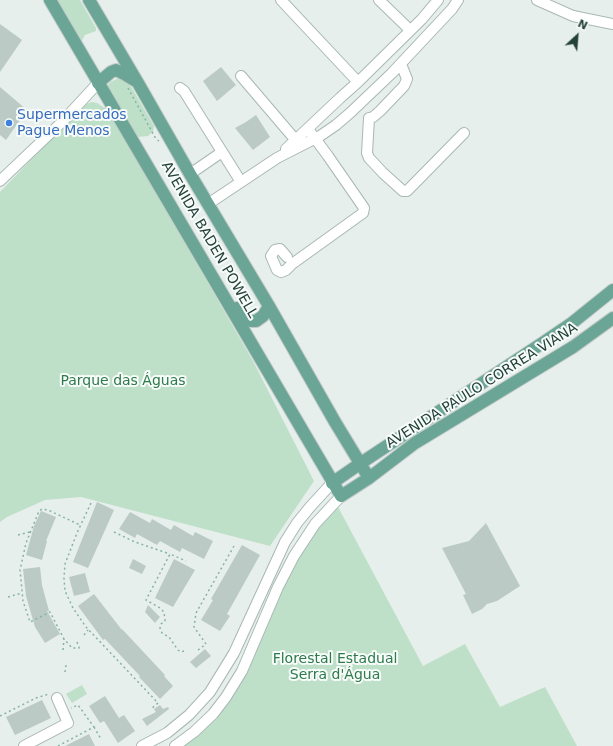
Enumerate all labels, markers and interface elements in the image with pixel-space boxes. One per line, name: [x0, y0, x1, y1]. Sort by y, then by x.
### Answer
north arrow: [557, 16, 597, 56]
text: N: [575, 17, 589, 33]
place label: Supermercados Pague Menos: [17, 107, 126, 140]
marker: Supermercados Pague Menos: [4, 118, 14, 128]
street label: AVENIDA BADEN POWELL: [157, 159, 261, 321]
street label: AVENIDA PAULO CORREA VIANA: [383, 320, 581, 452]
park label: Parque das Águas: [60, 373, 186, 389]
park label: Florestal Estadual Serra d'Água: [273, 651, 397, 684]

